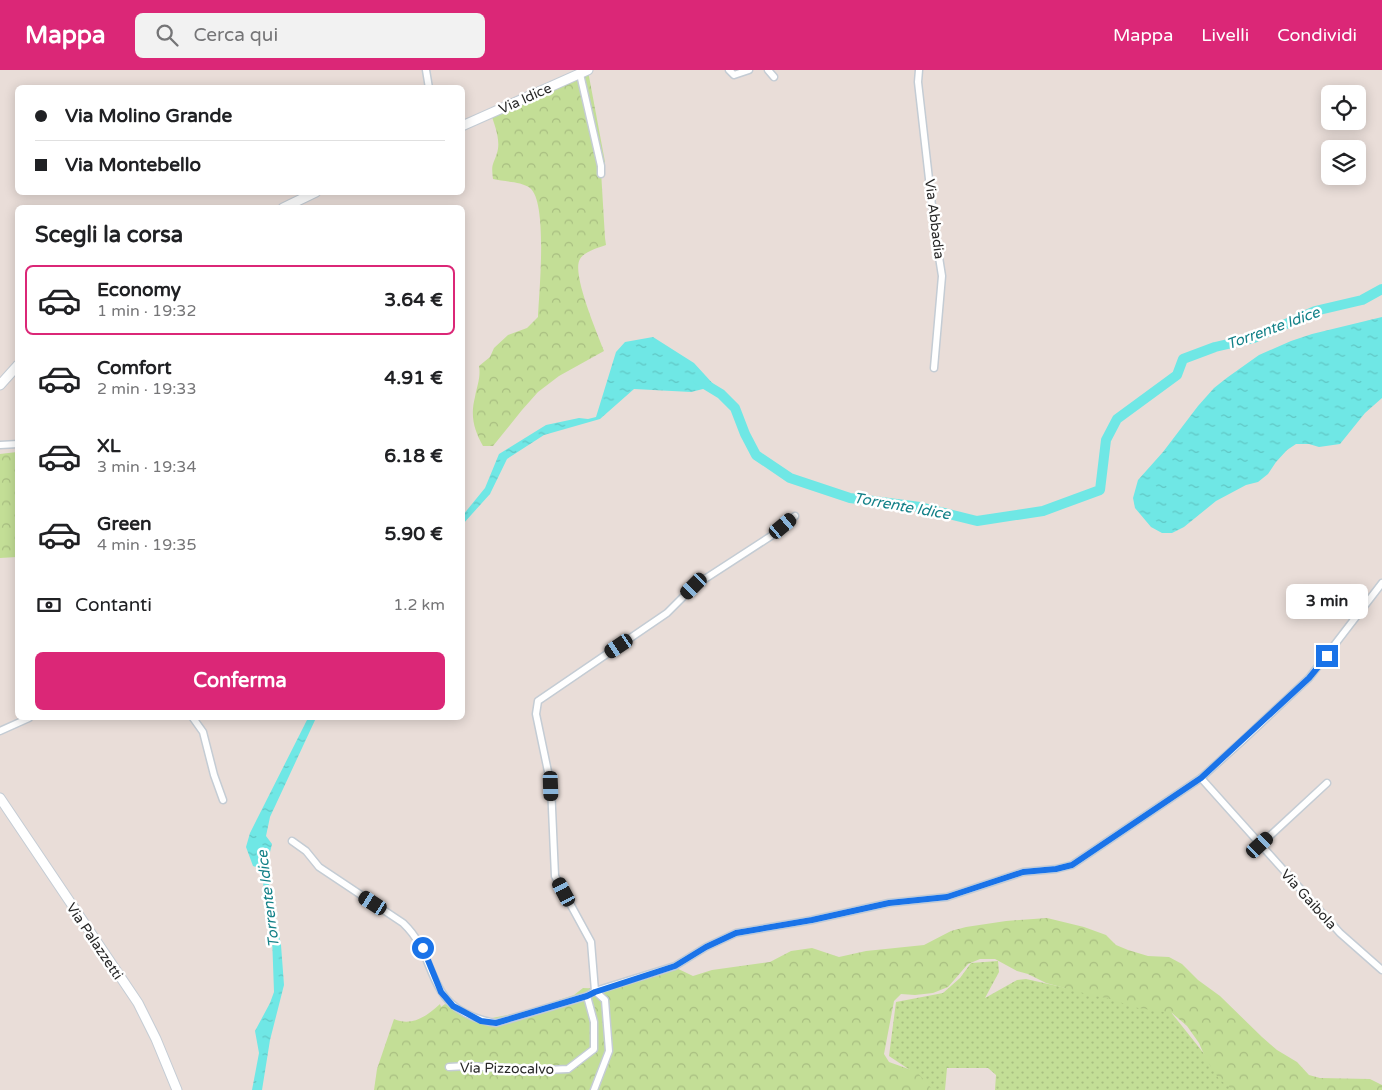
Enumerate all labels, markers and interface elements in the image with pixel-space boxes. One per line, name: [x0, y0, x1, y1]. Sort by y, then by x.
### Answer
search box: [135, 13, 485, 58]
text: Mappa: [25, 21, 105, 50]
icon: search: [153, 21, 181, 49]
text: Cerca qui: [193, 24, 278, 46]
text: Mappa: [1113, 24, 1173, 46]
text: Livelli: [1201, 24, 1249, 46]
text: Condividi: [1277, 24, 1357, 46]
street label: Via Idice: [496, 79, 554, 118]
map controls: [1321, 85, 1366, 185]
button: locate: [1321, 85, 1366, 130]
text: Via Molino Grande: [65, 105, 232, 127]
button: layers: [1321, 140, 1366, 185]
text: Via Montebello: [65, 154, 201, 176]
street label: Via Abbadia: [921, 178, 948, 260]
text: Scegli la corsa: [35, 222, 183, 248]
icon: car: [37, 278, 82, 323]
text: Economy: [97, 279, 181, 301]
text: 3.64 €: [384, 289, 443, 311]
text: 1 min · 19:32: [97, 301, 196, 321]
water label: Torrente Idice: [1224, 302, 1323, 353]
icon: car: [37, 356, 82, 401]
text: Comfort: [97, 357, 171, 379]
text: 4.91 €: [384, 367, 443, 389]
text: 2 min · 19:33: [97, 379, 196, 399]
icon: car: [37, 434, 82, 479]
text: XL: [97, 435, 121, 457]
text: 6.18 €: [384, 445, 443, 467]
text: 3 min · 19:34: [97, 457, 196, 477]
water label: Torrente Idice: [852, 489, 953, 524]
car: [766, 511, 799, 541]
icon: car: [37, 512, 82, 557]
text: Green: [97, 513, 151, 535]
text: 5.90 €: [385, 523, 443, 545]
text: 4 min · 19:35: [97, 535, 196, 555]
car: [678, 570, 709, 602]
callout: 3 min: [1286, 584, 1368, 618]
icon: cash: [35, 591, 63, 619]
text: 3 min: [1306, 591, 1348, 611]
text: Contanti: [75, 594, 152, 616]
text: 1.2 km: [393, 595, 445, 615]
car: [602, 631, 635, 661]
route end: [1316, 645, 1338, 667]
button: Conferma: [35, 652, 445, 710]
car: [542, 771, 559, 801]
car: [1243, 829, 1276, 861]
water label: Torrente Idice: [253, 848, 283, 949]
street label: Via Gaibola: [1277, 866, 1340, 933]
car: [550, 875, 577, 909]
car: [356, 889, 389, 917]
street label: Via Palazzetti: [63, 900, 126, 983]
route start: [412, 937, 434, 959]
street label: Via Pizzocalvo: [460, 1059, 554, 1078]

